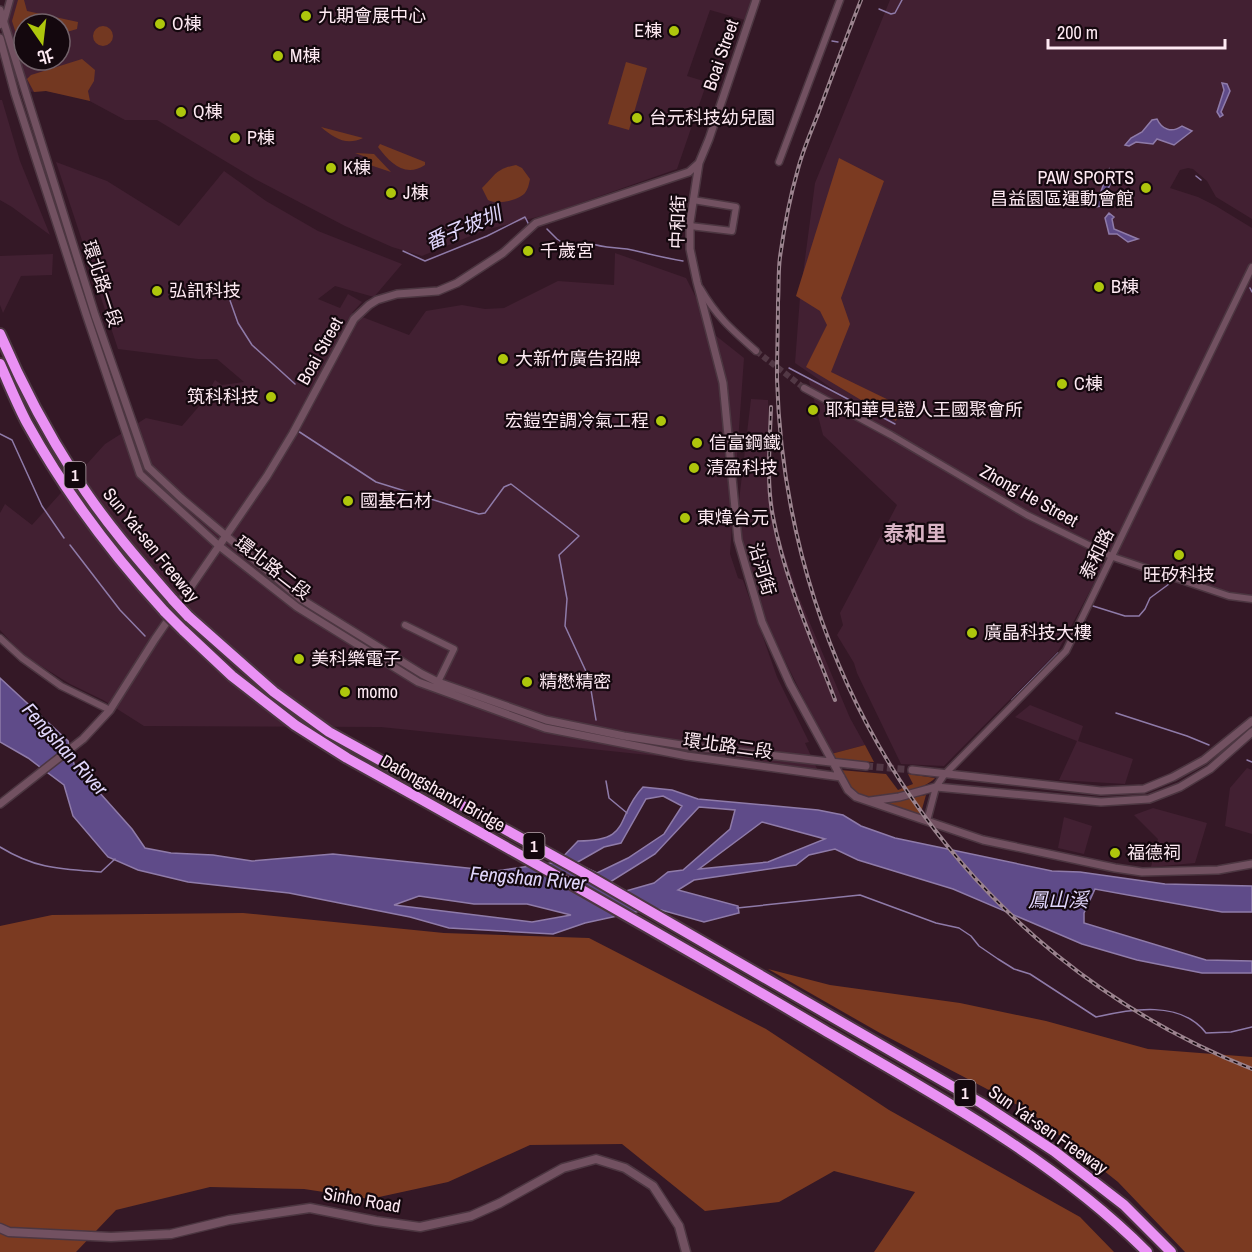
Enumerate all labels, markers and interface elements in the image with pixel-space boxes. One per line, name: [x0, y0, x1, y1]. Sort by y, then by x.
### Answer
place label: 九期會展中心: [318, 3, 426, 28]
marker: 九期會展中心: [299, 9, 313, 23]
place label: O棟: [172, 11, 201, 36]
north arrow: [12, 12, 72, 72]
scale bar: [1048, 12, 1225, 50]
street label: Boai Street: [697, 16, 744, 94]
marker: O棟: [153, 17, 167, 31]
place label: E棟: [634, 18, 662, 43]
text: 200 m: [1057, 20, 1098, 45]
marker: E棟: [667, 24, 681, 38]
place label: M棟: [290, 43, 320, 68]
text: 北: [35, 44, 56, 69]
marker: M棟: [271, 49, 285, 63]
place label: Q棟: [193, 99, 222, 124]
marker: Q棟: [174, 105, 188, 119]
place label: 台元科技幼兒園: [649, 105, 775, 130]
marker: 台元科技幼兒園: [630, 111, 644, 125]
place label: P棟: [247, 125, 275, 150]
marker: P棟: [228, 131, 242, 145]
place label: K棟: [343, 155, 371, 180]
marker: K棟: [324, 161, 338, 175]
place label: PAW SPORTS 昌益園區運動會館: [990, 165, 1134, 211]
place label: J棟: [403, 180, 428, 205]
marker: PAW SPORTS 昌益園區運動會館: [1139, 181, 1153, 195]
marker: J棟: [384, 186, 398, 200]
street label: 中和街: [664, 195, 691, 249]
water label: 番子坡圳: [421, 198, 508, 256]
street label: 環北路一段: [77, 237, 128, 331]
place label: 千歲宮: [540, 238, 594, 263]
marker: 千歲宮: [521, 244, 535, 258]
place label: B棟: [1111, 274, 1139, 299]
place label: 弘訊科技: [169, 278, 241, 303]
marker: B棟: [1092, 280, 1106, 294]
marker: 弘訊科技: [150, 284, 164, 298]
street label: Boai Street: [291, 312, 348, 389]
place label: 大新竹廣告招牌: [515, 346, 641, 371]
marker: 大新竹廣告招牌: [496, 352, 510, 366]
place label: C棟: [1074, 371, 1103, 396]
marker: C棟: [1055, 377, 1069, 391]
place label: 筑科科技: [187, 384, 259, 409]
marker: 筑科科技: [264, 390, 278, 404]
place label: 耶和華見證人王國聚會所: [825, 397, 1023, 422]
marker: 耶和華見證人王國聚會所: [806, 403, 820, 417]
place label: 宏鎧空調冷氣工程: [505, 408, 649, 433]
marker: 宏鎧空調冷氣工程: [654, 414, 668, 428]
place label: 信富鋼鐵: [709, 430, 781, 455]
marker: 信富鋼鐵: [690, 436, 704, 450]
place label: 清盈科技: [706, 455, 778, 480]
street label: Zhong He Street: [976, 458, 1083, 533]
marker: 清盈科技: [687, 461, 701, 475]
road number: 1: [64, 462, 86, 488]
street label: Sun Yat-sen Freeway: [97, 482, 206, 608]
place label: 國基石材: [360, 488, 432, 513]
marker: 國基石材: [341, 494, 355, 508]
place label: 東煒台元: [697, 505, 769, 530]
marker: 東煒台元: [678, 511, 692, 525]
district label: 泰和里: [884, 519, 947, 548]
street label: 泰和路: [1073, 524, 1120, 584]
street label: 環北路二段: [230, 530, 316, 605]
street label: 沿河街: [743, 539, 782, 598]
marker: 旺矽科技: [1172, 548, 1186, 562]
place label: 旺矽科技: [1143, 562, 1215, 587]
place label: 廣晶科技大樓: [984, 620, 1092, 645]
marker: 廣晶科技大樓: [965, 626, 979, 640]
place label: 美科樂電子: [311, 646, 401, 671]
marker: 美科樂電子: [292, 652, 306, 666]
place label: 精懋精密: [539, 669, 611, 694]
marker: 精懋精密: [520, 675, 534, 689]
place label: momo: [357, 679, 398, 704]
marker: momo: [338, 685, 352, 699]
water label: Fengshan River: [16, 696, 115, 801]
street label: 環北路二段: [682, 727, 774, 764]
street label: Dafongshanxi Bridge: [377, 748, 510, 837]
road number: 1: [524, 833, 544, 859]
place label: 福德祠: [1127, 840, 1181, 865]
marker: 福德祠: [1108, 846, 1122, 860]
water label: Fengshan River: [469, 859, 588, 896]
water label: 鳳山溪: [1028, 886, 1091, 913]
street label: Sun Yat-sen Freeway: [984, 1079, 1114, 1181]
road number: 1: [954, 1080, 976, 1106]
street label: Sinho Road: [322, 1180, 403, 1219]

